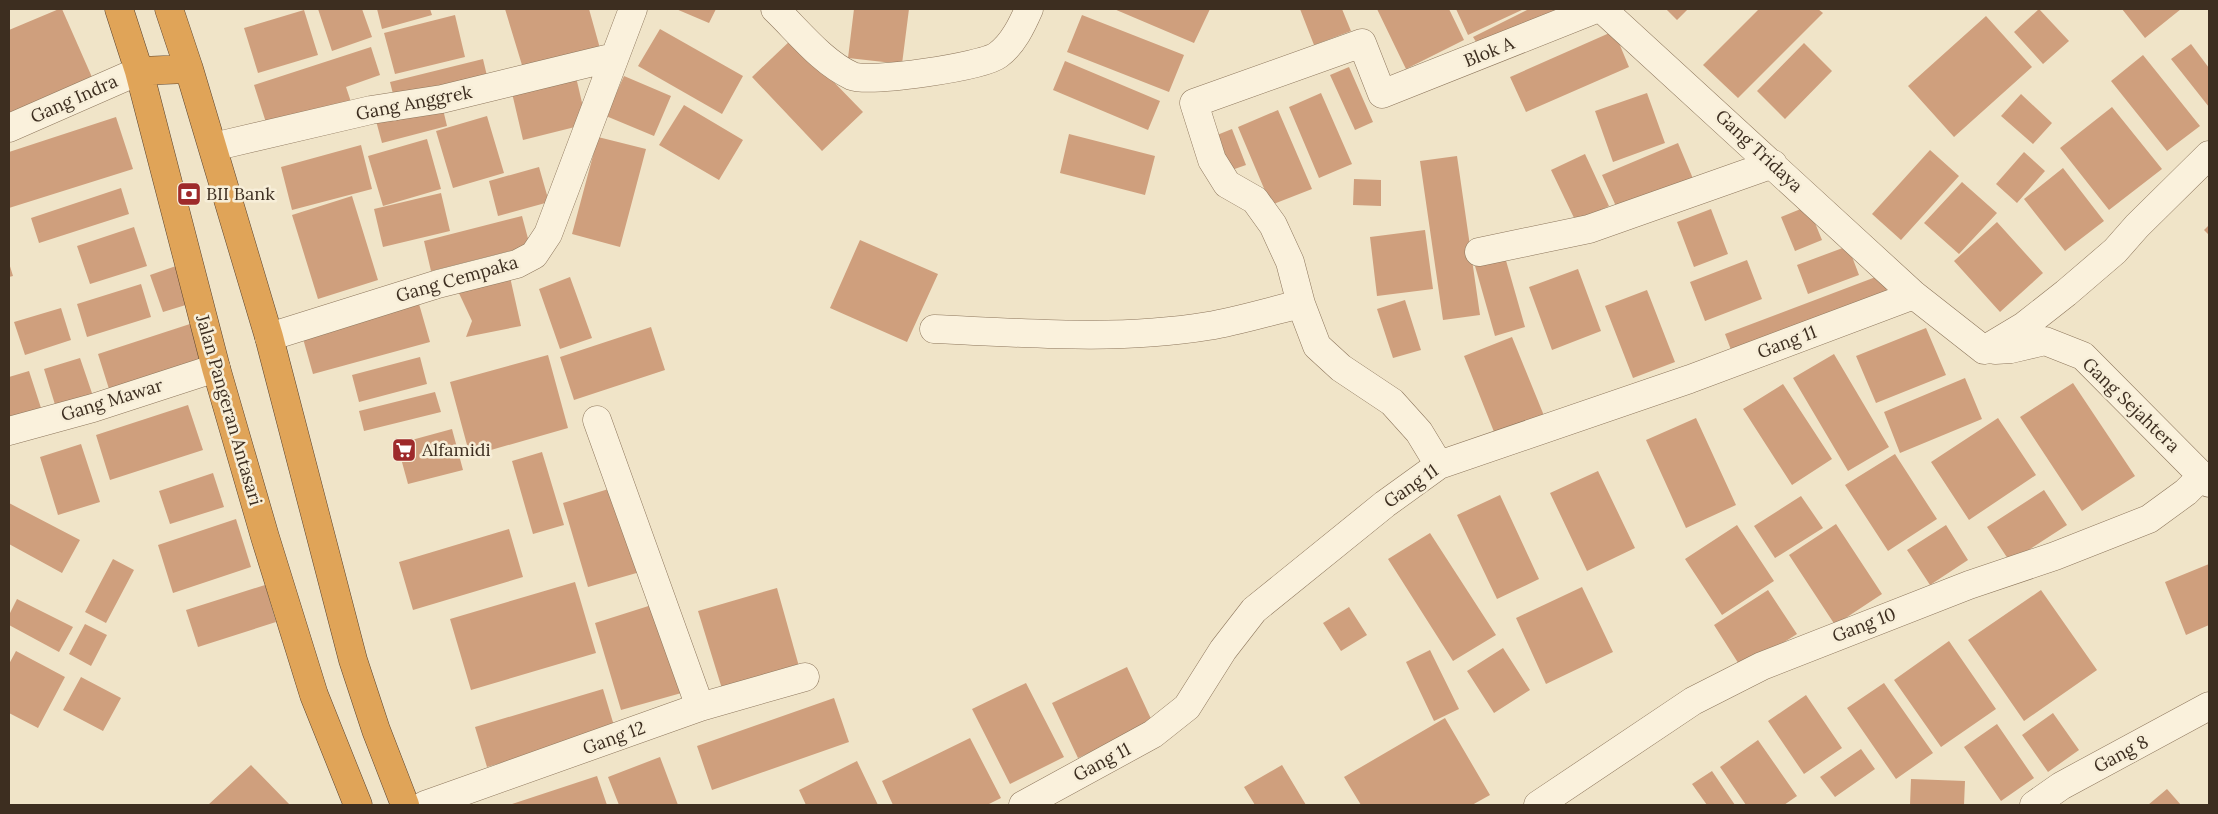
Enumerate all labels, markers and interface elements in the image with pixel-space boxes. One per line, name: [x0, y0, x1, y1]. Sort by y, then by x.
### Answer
street label: Blok A: [1460, 31, 1518, 72]
street label: Gang Indra: [27, 69, 121, 128]
street label: Gang Anggrek: [354, 80, 474, 125]
street label: Gang Tridaya: [1711, 104, 1808, 197]
bank icon: BII Bank: [176, 181, 202, 207]
place label: BII Bank: [206, 182, 275, 205]
street label: Gang Cempaka: [393, 250, 521, 307]
street label: Jalan Pangeran Antasari: [191, 311, 268, 508]
street label: Gang 11: [1754, 320, 1820, 363]
street label: Gang Sejahtera: [2078, 352, 2185, 457]
street label: Gang Mawar: [58, 373, 166, 426]
supermarket icon: Alfamidi: [391, 437, 417, 463]
place label: Alfamidi: [421, 438, 491, 461]
street label: Gang 11: [1379, 458, 1443, 513]
street label: Gang 10: [1829, 602, 1899, 647]
street label: Gang 12: [579, 716, 648, 759]
street label: Gang 8: [2089, 730, 2152, 777]
street label: Gang 11: [1069, 737, 1134, 786]

